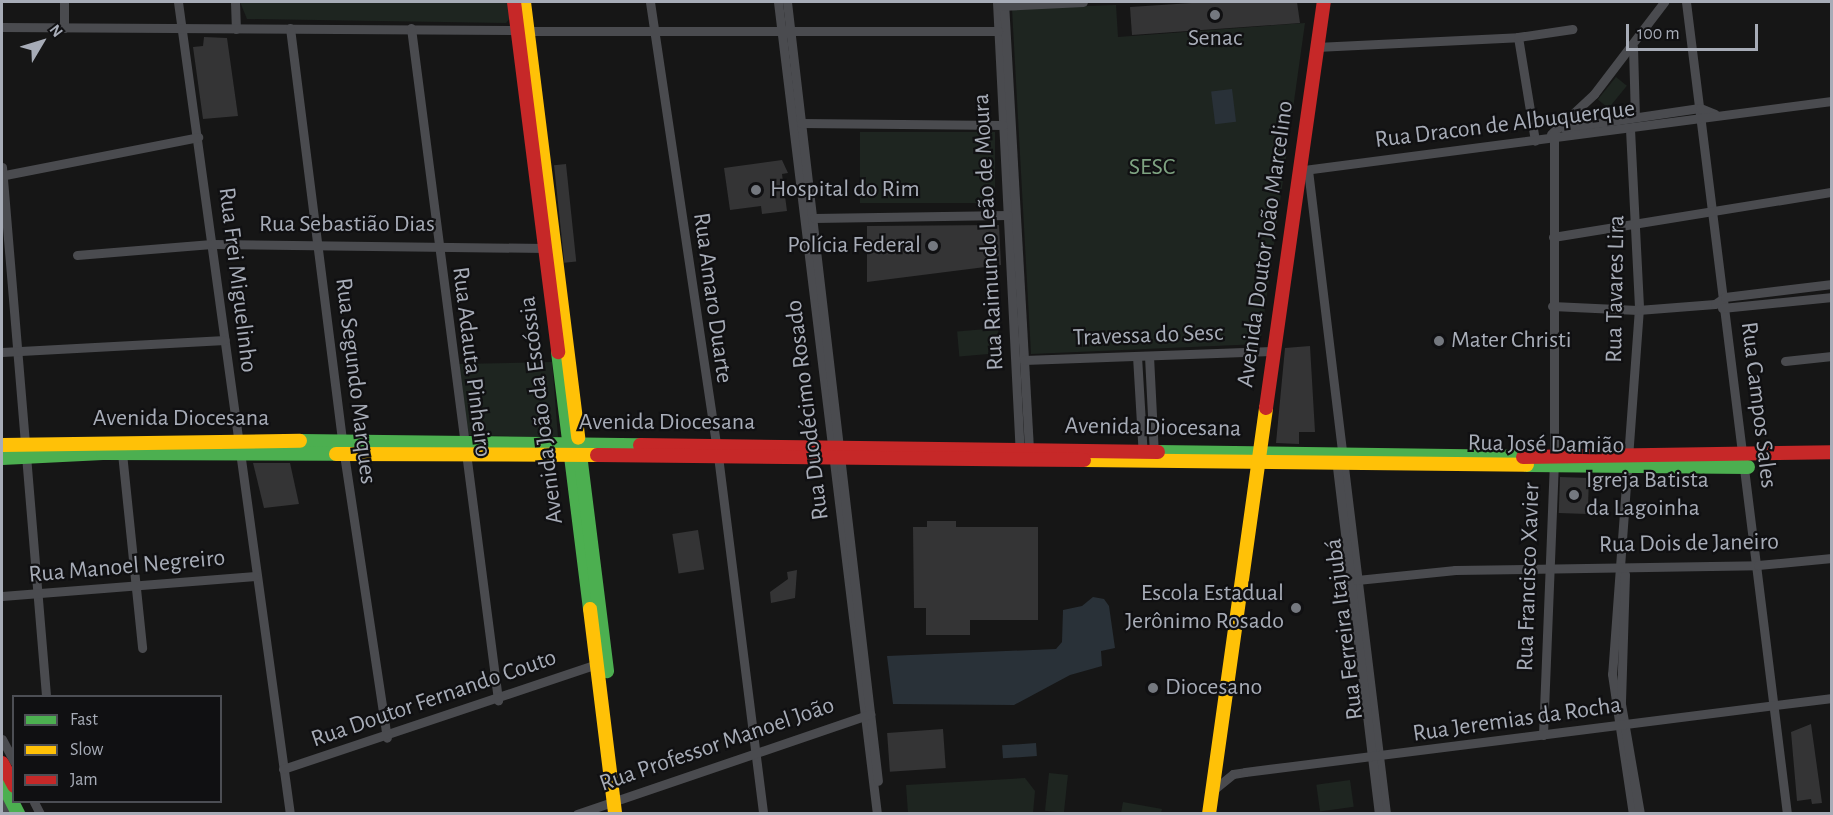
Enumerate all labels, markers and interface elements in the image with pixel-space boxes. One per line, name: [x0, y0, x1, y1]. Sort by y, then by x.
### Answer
marker: Senac: [1208, 8, 1222, 22]
north arrow: [12, 12, 72, 72]
scale bar: [1629, 12, 1761, 50]
text: N: [46, 22, 66, 40]
place label: Senac: [1188, 25, 1242, 53]
text: 100 m: [1637, 25, 1680, 43]
street label: Rua Raimundo Leão de Moura: [967, 93, 1011, 371]
street label: Rua Dracon de Albuquerque: [1373, 95, 1637, 155]
street label: Avenida Doutor João Marcelino: [1232, 99, 1300, 389]
park label: SESC: [1129, 154, 1175, 182]
place label: Hospital do Rim: [770, 176, 920, 204]
marker: Hospital do Rim: [747, 181, 765, 199]
street label: Rua Frei Miguelinho: [211, 186, 263, 374]
street label: Rua Sebastião Dias: [259, 211, 435, 239]
street label: Rua Amaro Duarte: [686, 211, 738, 385]
street label: Rua Tavares Lira: [1600, 215, 1632, 363]
place label: Polícia Federal: [787, 232, 921, 260]
marker: Polícia Federal: [926, 239, 940, 253]
street label: Rua Adauta Pinheiro: [445, 265, 497, 459]
street label: Rua Segundo Marques: [328, 276, 382, 486]
street label: Avenida João da Escóssia: [514, 295, 570, 525]
street label: Rua Duodécimo Rosado: [780, 298, 836, 522]
street label: Travessa do Sesc: [1072, 319, 1224, 353]
street label: Rua Campos Sales: [1734, 320, 1782, 490]
place label: Mater Christi: [1451, 327, 1572, 355]
marker: Mater Christi: [1432, 334, 1446, 348]
street label: Avenida Diocesana: [93, 405, 269, 433]
street label: Avenida Diocesana: [579, 409, 755, 437]
street label: Avenida Diocesana: [1064, 412, 1242, 444]
street label: Rua José Damião: [1467, 429, 1625, 461]
place label: Igreja Batista da Lagoinha: [1586, 467, 1709, 523]
street label: Rua Francisco Xavier: [1511, 482, 1547, 672]
marker: Igreja Batista da Lagoinha: [1567, 488, 1581, 502]
street label: Rua Dois de Janeiro: [1599, 528, 1779, 560]
street label: Rua Ferreira Itajubá: [1320, 537, 1370, 721]
street label: Rua Manoel Negreiro: [27, 544, 227, 590]
place label: Escola Estadual Jerônimo Rosado: [1125, 580, 1284, 636]
marker: Escola Estadual Jerônimo Rosado: [1289, 601, 1303, 615]
street label: Rua Doutor Fernando Couto: [308, 643, 560, 755]
place label: Diocesano: [1165, 674, 1262, 702]
marker: Diocesano: [1146, 681, 1160, 695]
street label: Rua Professor Manoel João: [596, 691, 838, 799]
street label: Rua Jeremias da Rocha: [1411, 691, 1623, 749]
legend: [12, 695, 222, 803]
text: Fast: [70, 711, 98, 729]
text: Slow: [70, 741, 103, 759]
text: Jam: [70, 771, 98, 789]

